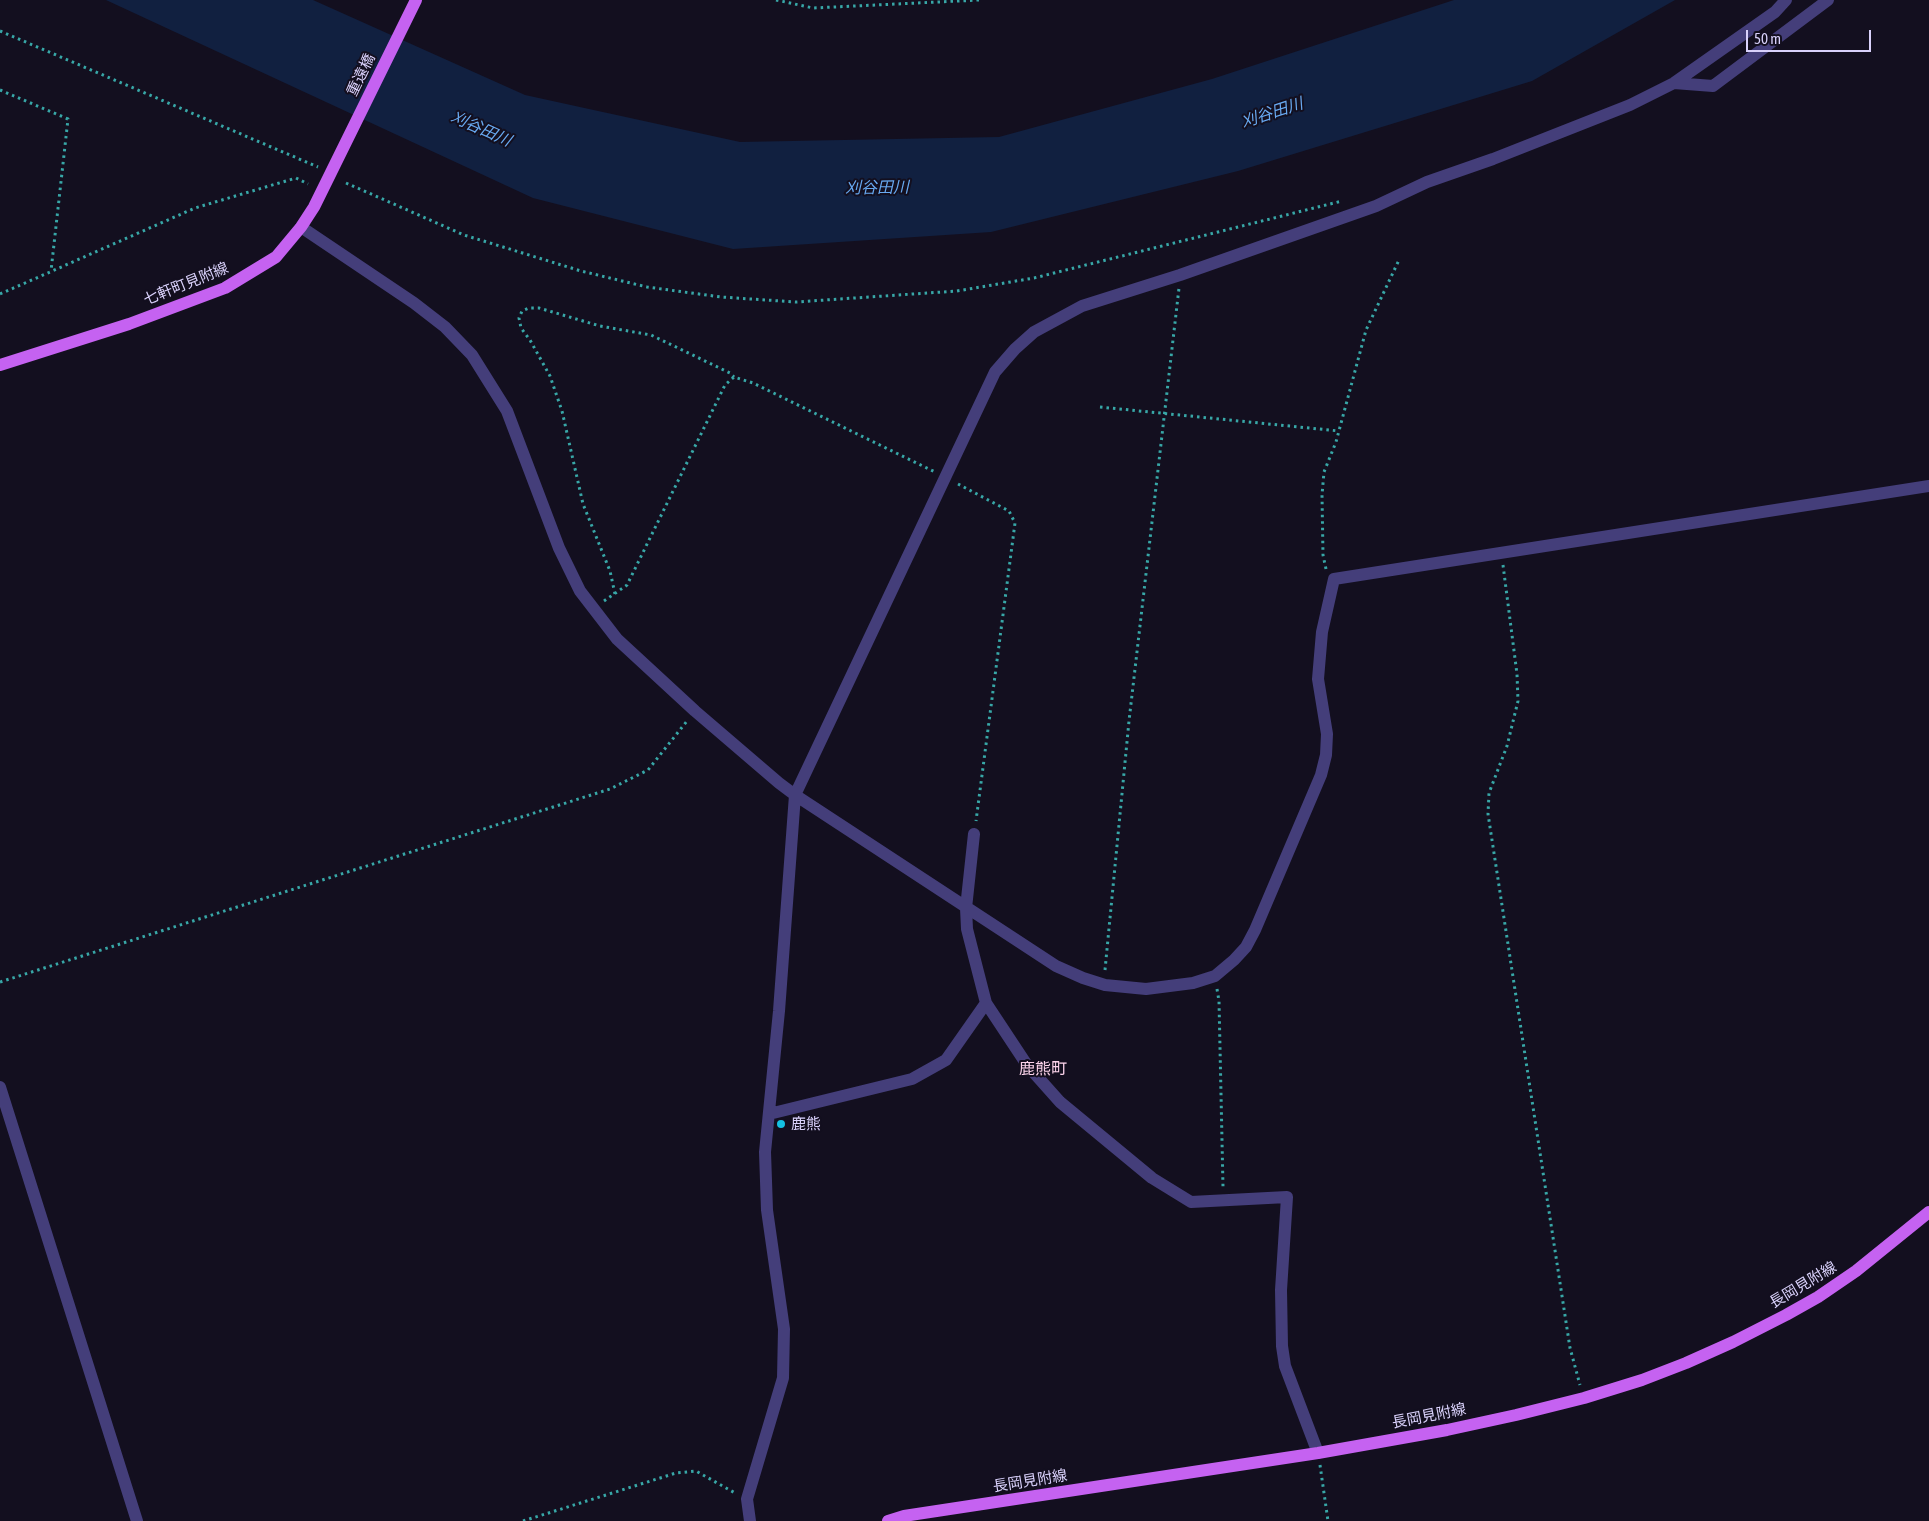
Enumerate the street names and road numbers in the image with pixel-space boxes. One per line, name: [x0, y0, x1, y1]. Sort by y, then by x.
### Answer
street label: 重遠橋: [343, 51, 379, 99]
street label: 七軒町見附線: [141, 259, 231, 309]
street label: 長岡見附線: [1766, 1258, 1840, 1312]
street label: 長岡見附線: [1390, 1400, 1468, 1432]
street label: 長岡見附線: [992, 1466, 1068, 1496]

